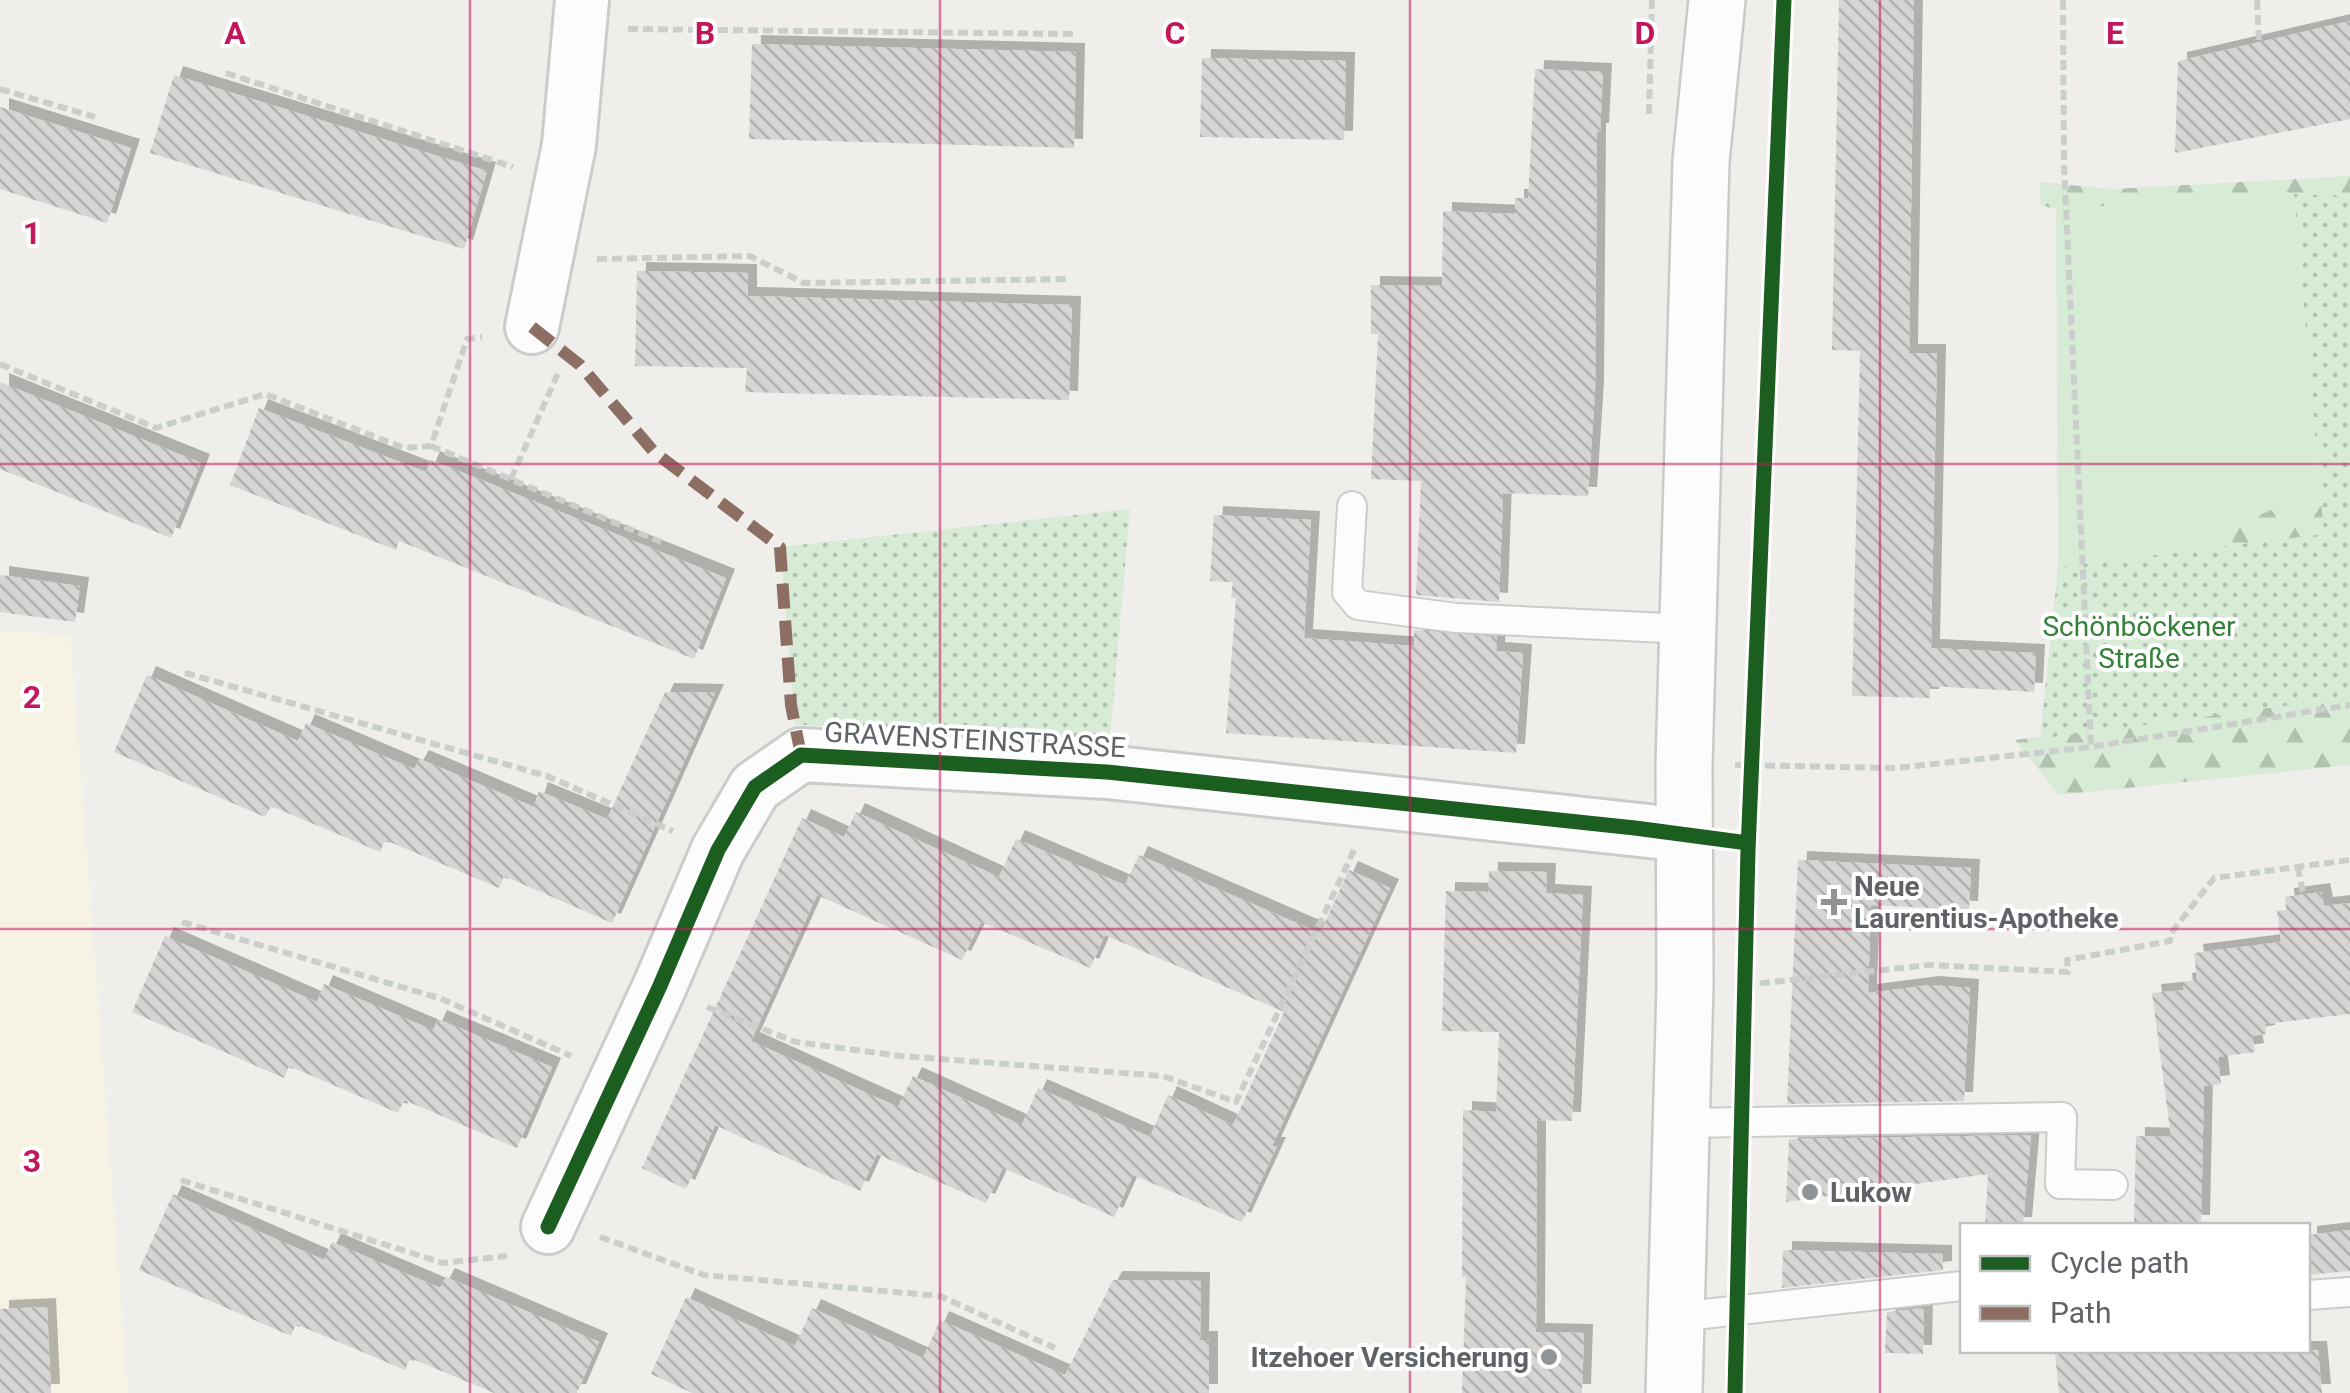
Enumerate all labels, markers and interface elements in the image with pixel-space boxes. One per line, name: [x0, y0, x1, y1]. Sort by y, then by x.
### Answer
text: A: [224, 14, 246, 52]
text: B: [695, 14, 715, 52]
text: C: [1165, 14, 1185, 52]
text: D: [1635, 14, 1655, 52]
text: E: [2106, 14, 2124, 52]
text: 1: [23, 214, 41, 252]
park label: Schönböckener Straße: [2042, 610, 2236, 675]
text: 2: [23, 678, 41, 716]
street label: GRAVENSTEINSTRASSE: [823, 716, 1127, 764]
place label: Neue Laurentius-Apotheke: [1854, 870, 2119, 935]
marker: Neue Laurentius-Apotheke: [1823, 891, 1845, 913]
text: 3: [23, 1142, 41, 1180]
place label: Lukow: [1830, 1176, 1912, 1209]
marker: Lukow: [1799, 1181, 1821, 1203]
legend: [1960, 1223, 2310, 1353]
text: Cycle path: [2050, 1245, 2189, 1280]
text: Path: [2050, 1295, 2111, 1330]
place label: Itzehoer Versicherung: [1250, 1341, 1529, 1374]
marker: Itzehoer Versicherung: [1538, 1346, 1560, 1368]

